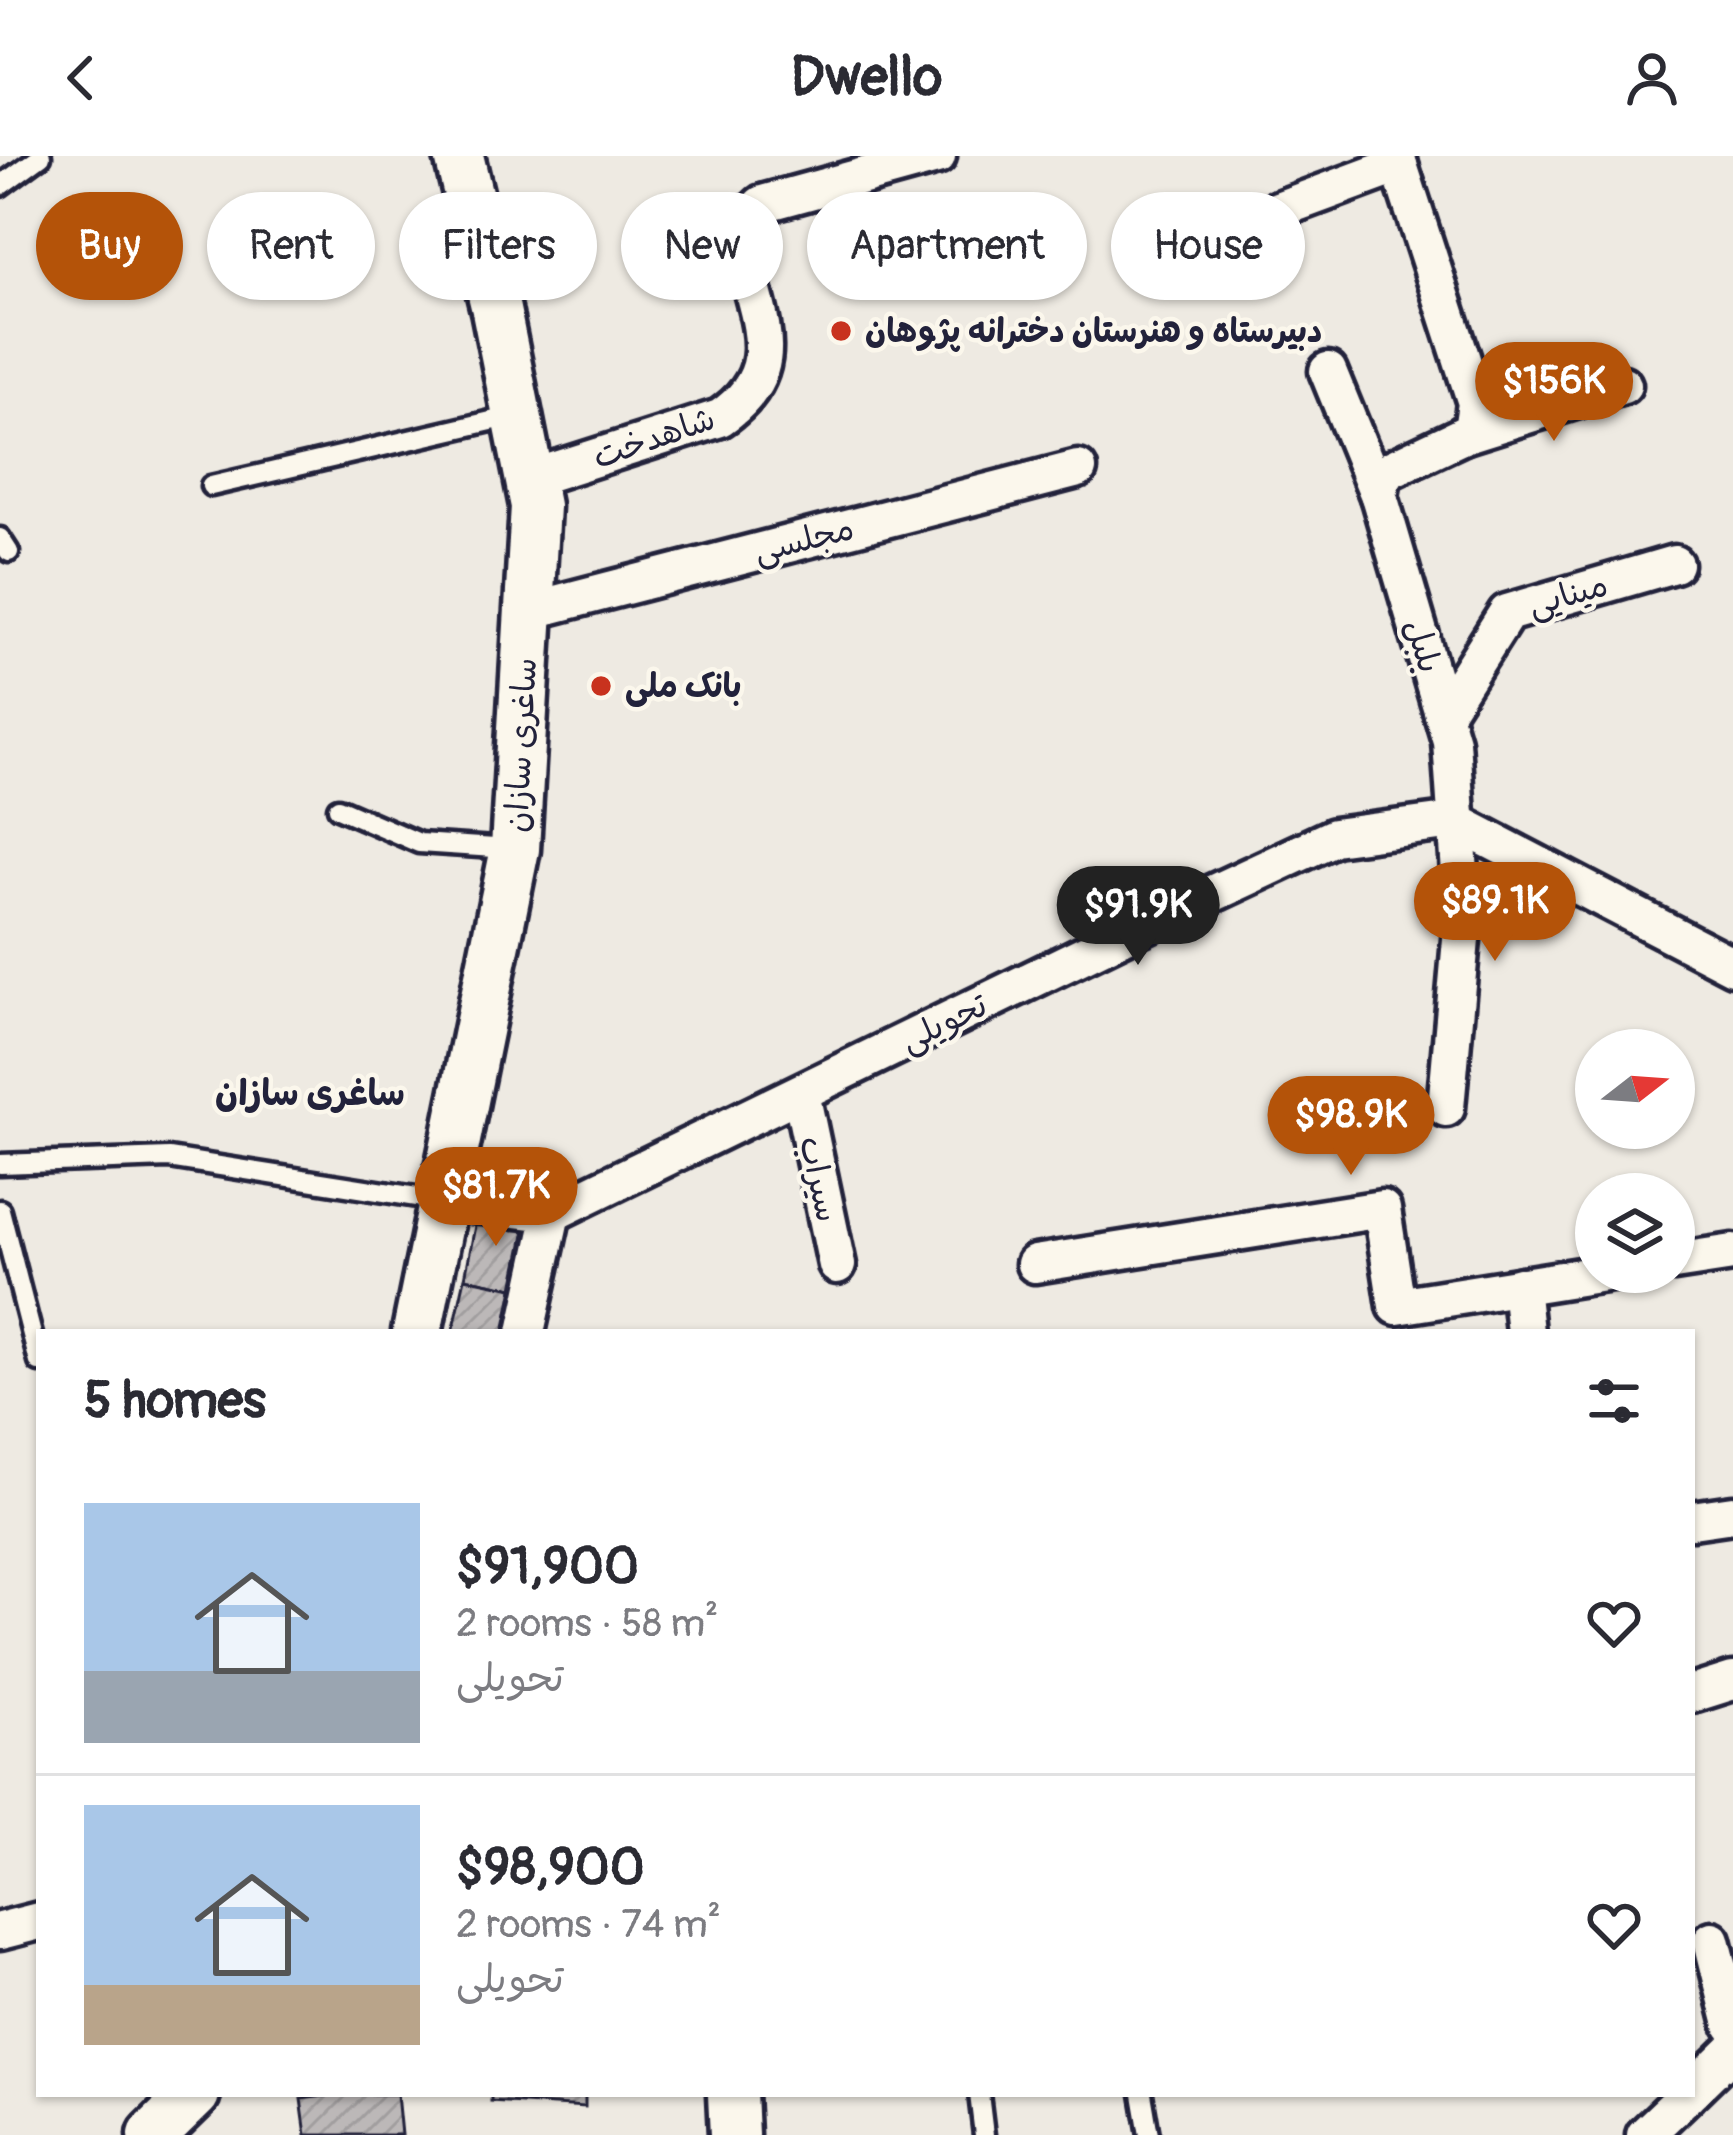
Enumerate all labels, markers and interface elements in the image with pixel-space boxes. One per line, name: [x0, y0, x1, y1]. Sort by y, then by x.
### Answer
text: Dwello: [791, 44, 942, 112]
icon: back: [48, 45, 114, 111]
icon: person: [1619, 45, 1685, 111]
chip: Buy: [36, 192, 183, 300]
chip: Rent: [207, 192, 375, 300]
chip: Filters: [399, 192, 597, 300]
chip: New: [621, 192, 783, 300]
chip: Apartment: [807, 192, 1087, 300]
chip: House: [1111, 192, 1305, 300]
place label: دبیرستاه و هنرستان دخترانه پژوهان: [865, 311, 1322, 352]
marker: دبیرستاه و هنرستان دخترانه پژوهان: [828, 318, 854, 344]
pin: $156K: [1470, 342, 1638, 444]
text: $156K: [1502, 356, 1606, 405]
street label: شاهدخت: [588, 398, 720, 478]
street label: مجلسی: [750, 508, 858, 572]
street label: مینایی: [1524, 564, 1612, 626]
street label: بلبل: [1396, 614, 1450, 678]
street label: ساغری سازان: [496, 657, 546, 833]
place label: بانک ملی: [625, 666, 742, 707]
marker: بانک ملی: [588, 673, 614, 699]
pin: $89.1K: [1397, 862, 1593, 964]
pin: $91.9K: [1040, 866, 1236, 968]
text: $89.1K: [1441, 876, 1549, 925]
text: $91.9K: [1084, 880, 1192, 929]
street label: تحویلی: [894, 984, 994, 1061]
north arrow: [1575, 1029, 1695, 1149]
map controls: [1575, 1029, 1695, 1293]
district label: ساغری سازان: [215, 1071, 405, 1116]
pin: $98.9K: [1253, 1076, 1449, 1178]
text: $98.9K: [1294, 1090, 1408, 1139]
street label: سیراب: [790, 1132, 848, 1226]
pin: $81.7K: [398, 1147, 594, 1249]
text: $81.7K: [442, 1161, 550, 1210]
button: layers: [1575, 1173, 1695, 1293]
icon: filters: [1581, 1368, 1647, 1434]
text: 5 homes: [84, 1369, 266, 1433]
text: $91,900: [456, 1535, 639, 1599]
icon: home: [180, 1551, 324, 1695]
icon: heart: [1581, 1590, 1647, 1656]
text: 2 rooms · 58 m²: [456, 1599, 718, 1648]
text: تحویلی: [456, 1654, 564, 1703]
text: $98,900: [456, 1836, 645, 1900]
icon: home: [180, 1853, 324, 1997]
icon: heart: [1581, 1892, 1647, 1958]
text: 2 rooms · 74 m²: [456, 1900, 721, 1949]
text: تحویلی: [456, 1955, 564, 2004]

